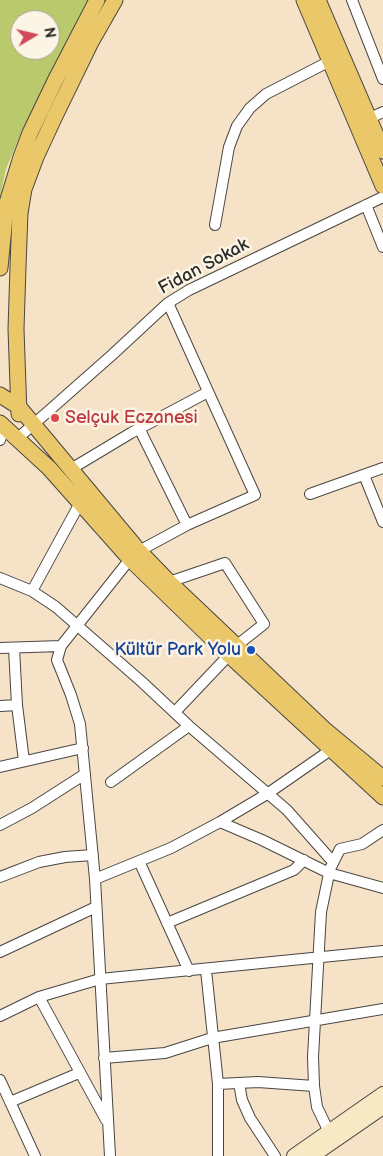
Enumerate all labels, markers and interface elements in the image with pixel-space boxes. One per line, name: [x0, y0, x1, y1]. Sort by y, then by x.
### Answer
north arrow: [10, 10, 60, 60]
text: N: [40, 26, 59, 39]
street label: Fidan Sokak: [155, 234, 253, 300]
place label: Selçuk Eczanesi: [65, 407, 198, 429]
marker: Selçuk Eczanesi: [49, 412, 61, 424]
place label: Kültür Park Yolu: [114, 639, 241, 661]
marker: Kültür Park Yolu: [245, 644, 257, 656]

